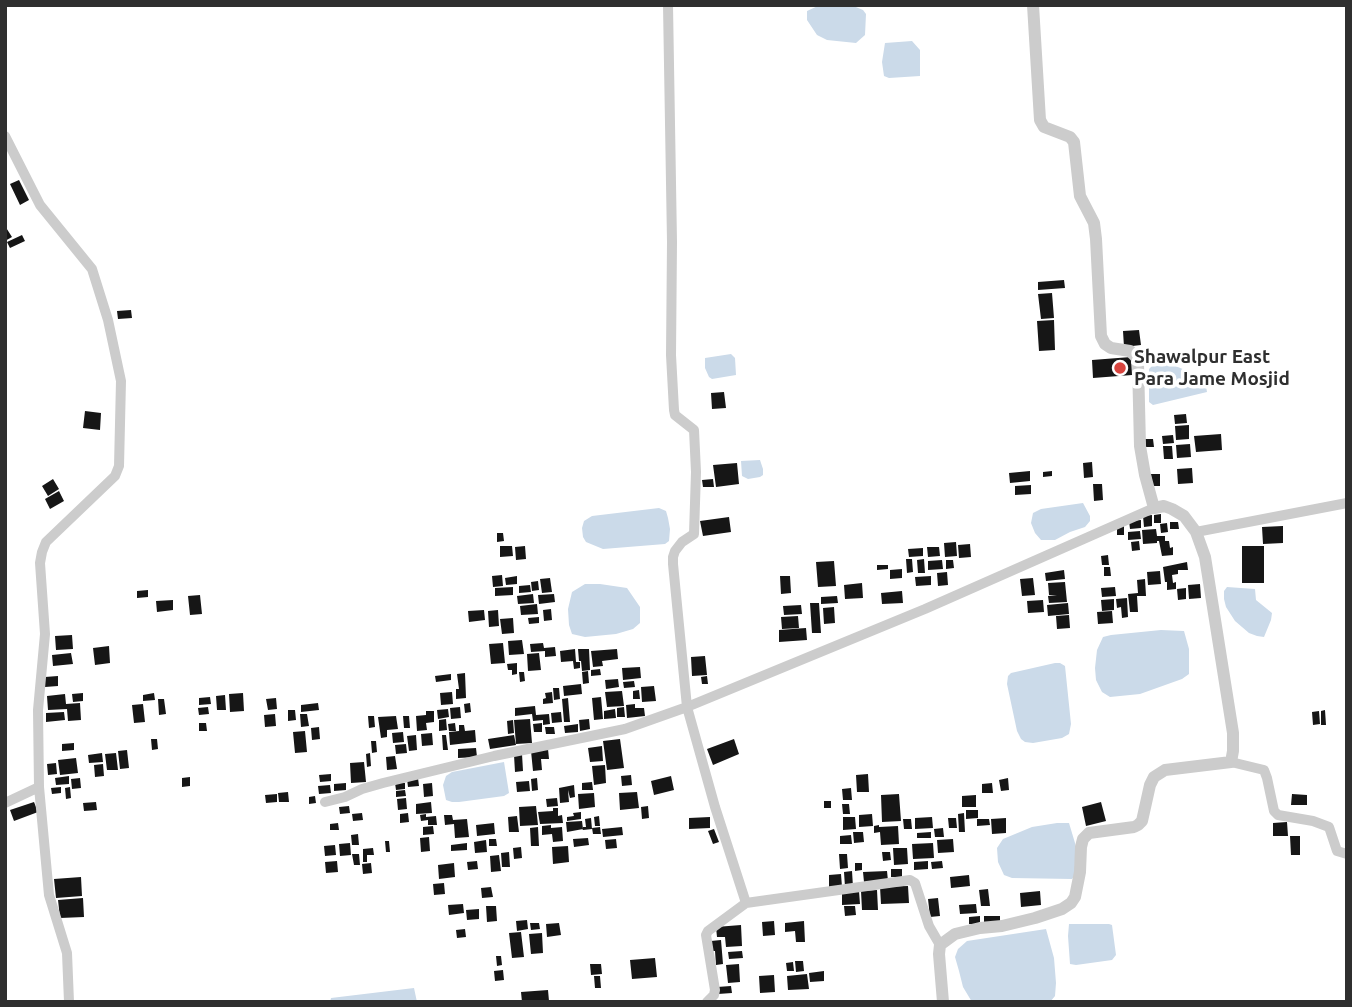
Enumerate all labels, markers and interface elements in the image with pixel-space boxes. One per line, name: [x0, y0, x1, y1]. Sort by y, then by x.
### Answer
place label: Shawalpur East Para Jame Mosjid: [1134, 346, 1290, 390]
marker: Shawalpur East Para Jame Mosjid: [1112, 360, 1128, 376]

